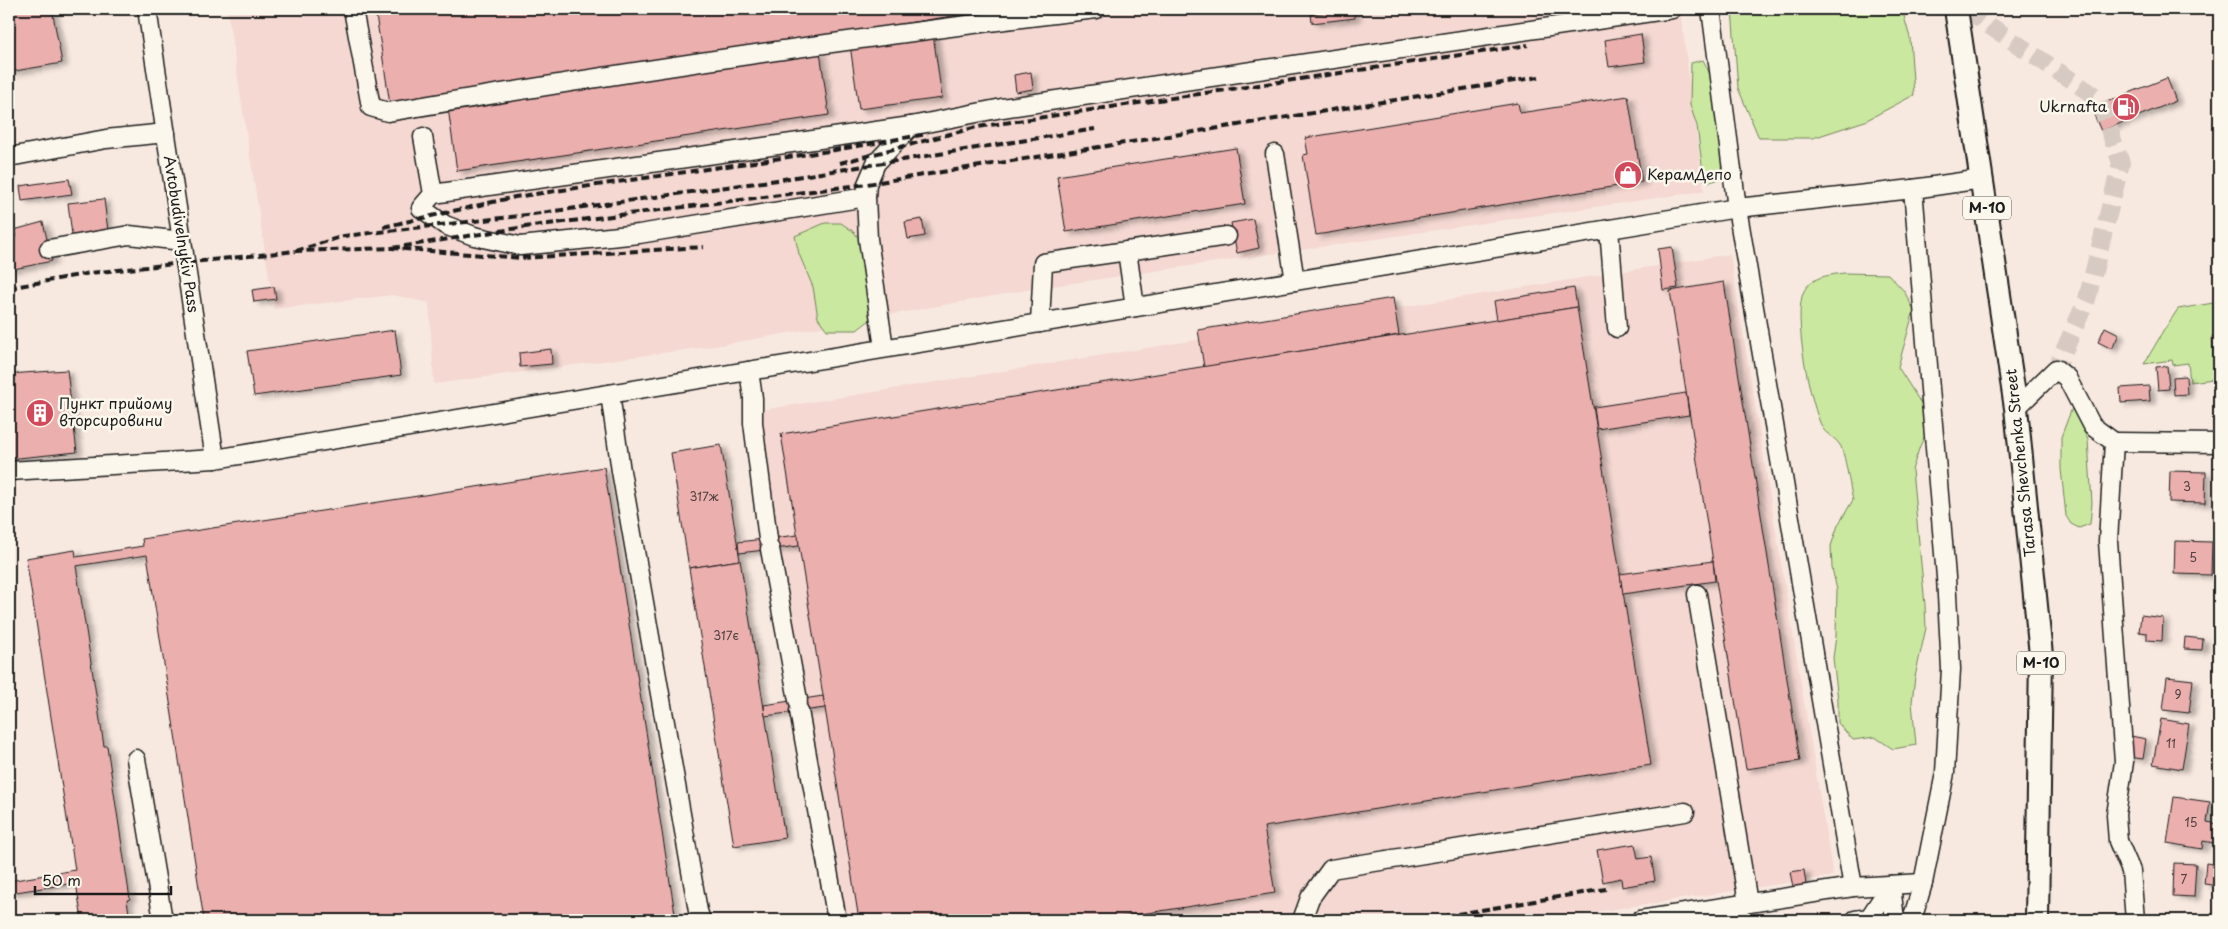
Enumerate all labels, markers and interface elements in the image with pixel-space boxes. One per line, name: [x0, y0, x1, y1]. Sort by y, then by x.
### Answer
fuel station icon: Ukrnafta: [2111, 92, 2141, 122]
place label: Ukrnafta: [2039, 94, 2108, 117]
street label: Avtobudivelnykiv Pass: [159, 154, 206, 314]
shop icon: КерамДепо: [1613, 160, 1643, 190]
place label: КерамДепо: [1647, 162, 1732, 185]
road number: М-10: [1963, 197, 2011, 220]
street label: Tarasa Shevchenka Street: [1998, 368, 2041, 558]
place label: Пункт прийому вторсировини: [59, 391, 173, 431]
building icon: Пункт прийому вторсировини: [25, 398, 55, 428]
house number: 3: [2183, 477, 2191, 495]
house number: 317ж: [689, 487, 719, 505]
house number: 5: [2189, 548, 2197, 566]
house number: 317є: [713, 626, 740, 644]
road number: М-10: [2017, 651, 2065, 674]
house number: 9: [2174, 685, 2182, 703]
house number: 11: [2166, 734, 2176, 752]
house number: 15: [2184, 813, 2198, 831]
scale bar: [35, 864, 171, 896]
text: 50 m: [42, 868, 81, 891]
house number: 7: [2181, 870, 2188, 888]

